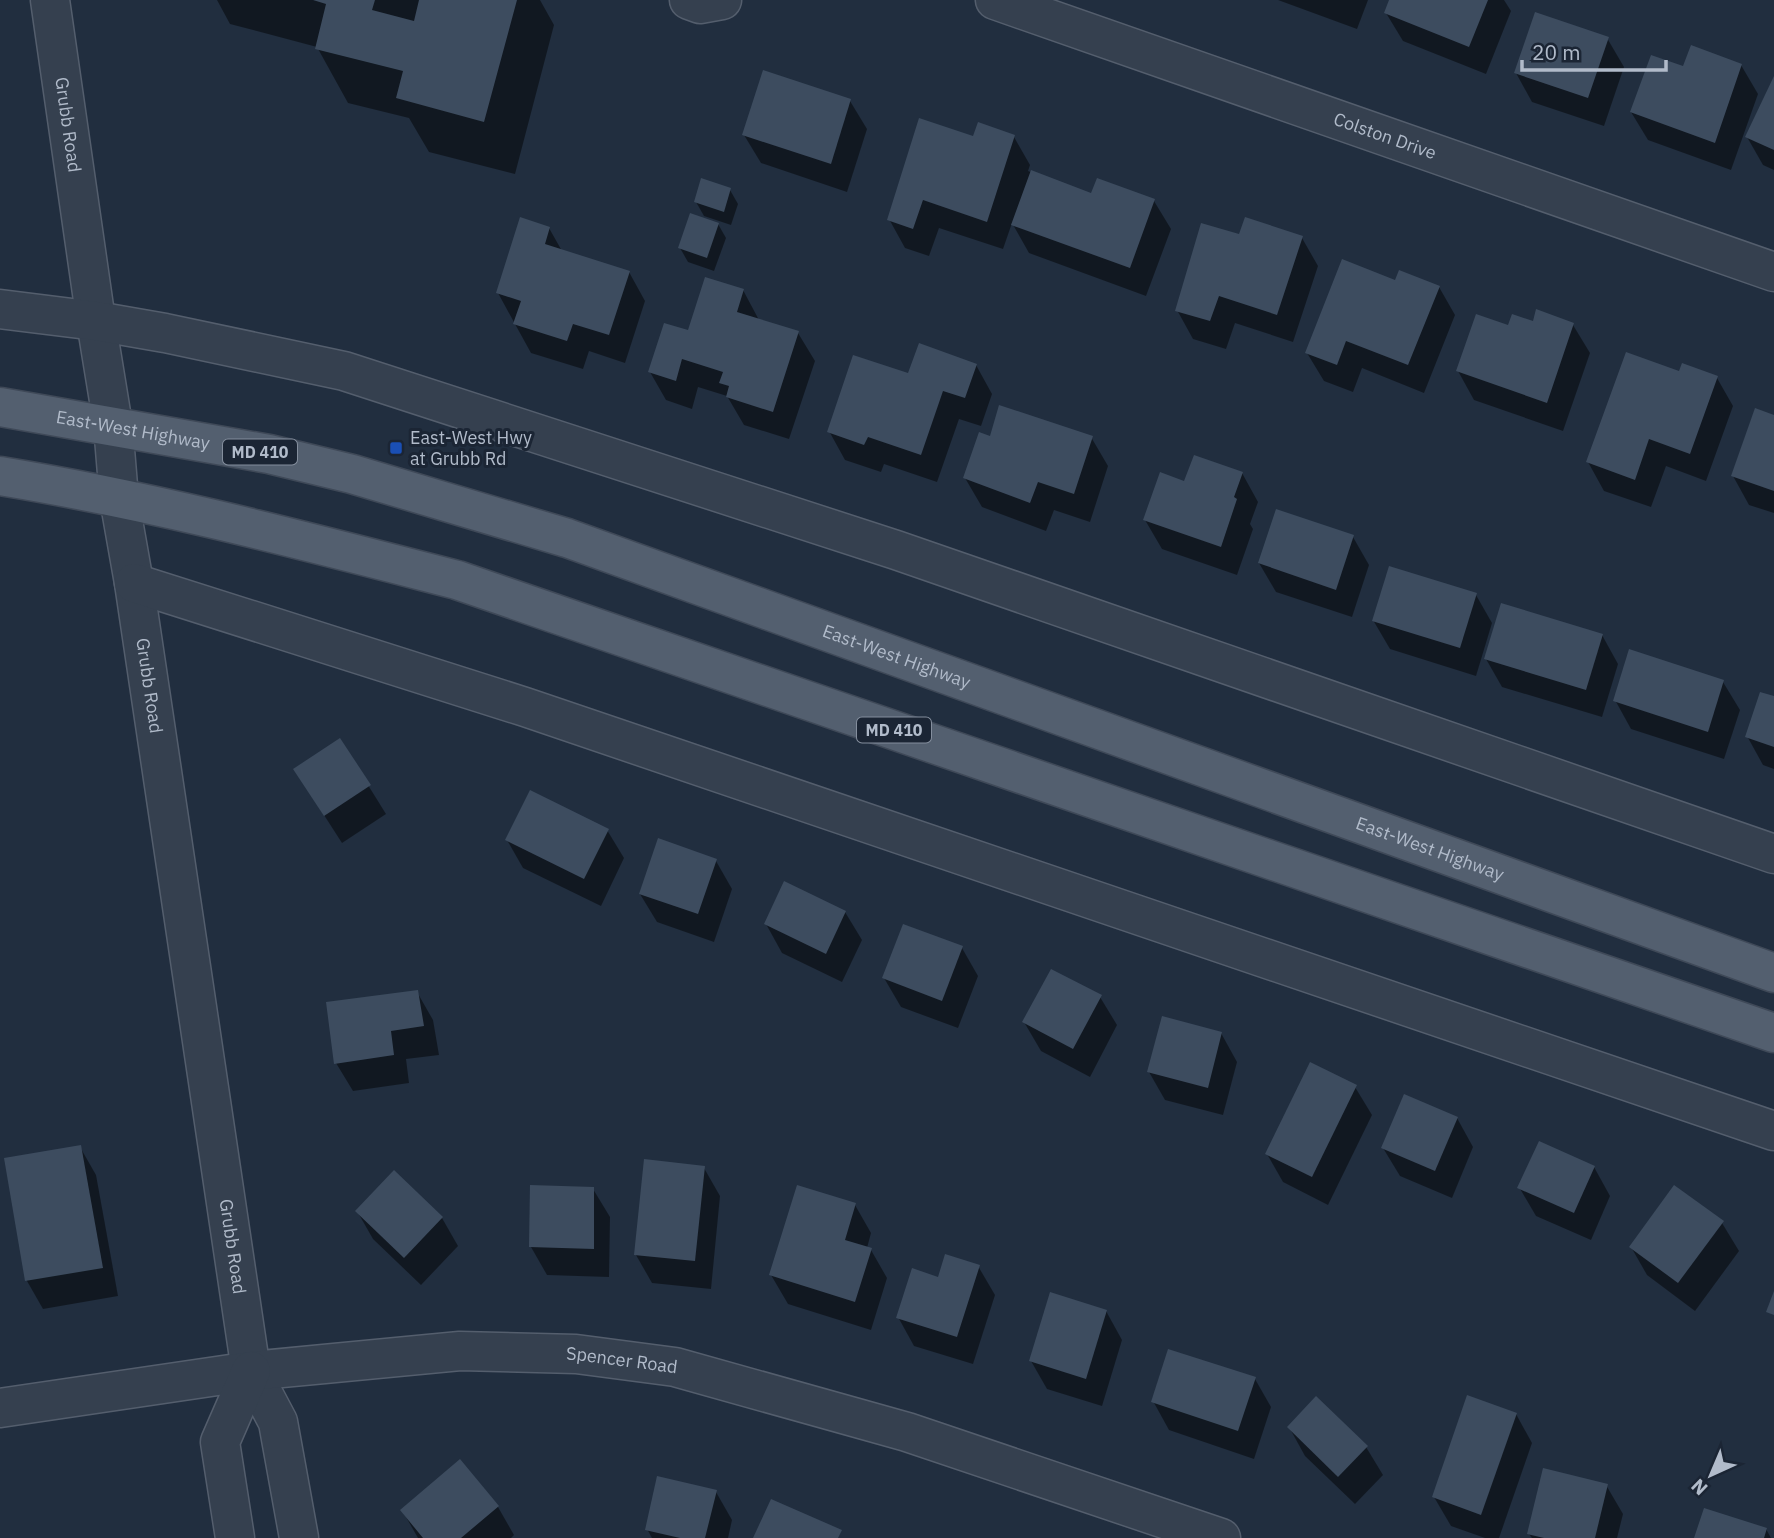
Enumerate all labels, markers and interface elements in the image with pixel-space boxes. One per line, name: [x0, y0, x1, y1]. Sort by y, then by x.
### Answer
scale bar: [1522, 28, 1666, 72]
text: 20 m: [1532, 38, 1581, 66]
street label: Grubb Road: [50, 76, 87, 174]
street label: Colston Drive: [1331, 107, 1440, 164]
street label: East-West Highway: [54, 405, 212, 454]
place label: East-West Hwy at Grubb Rd: [410, 426, 532, 470]
road number: MD 410: [223, 440, 297, 464]
marker: East-West Hwy at Grubb Rd: [388, 440, 404, 456]
street label: East-West Highway: [820, 619, 974, 693]
street label: Grubb Road: [131, 636, 168, 735]
road number: MD 410: [857, 718, 931, 743]
street label: East-West Highway: [1353, 811, 1507, 886]
street label: Grubb Road: [215, 1197, 251, 1296]
street label: Spencer Road: [566, 1342, 679, 1378]
north arrow: [1676, 1440, 1746, 1510]
text: N: [1686, 1474, 1712, 1501]

